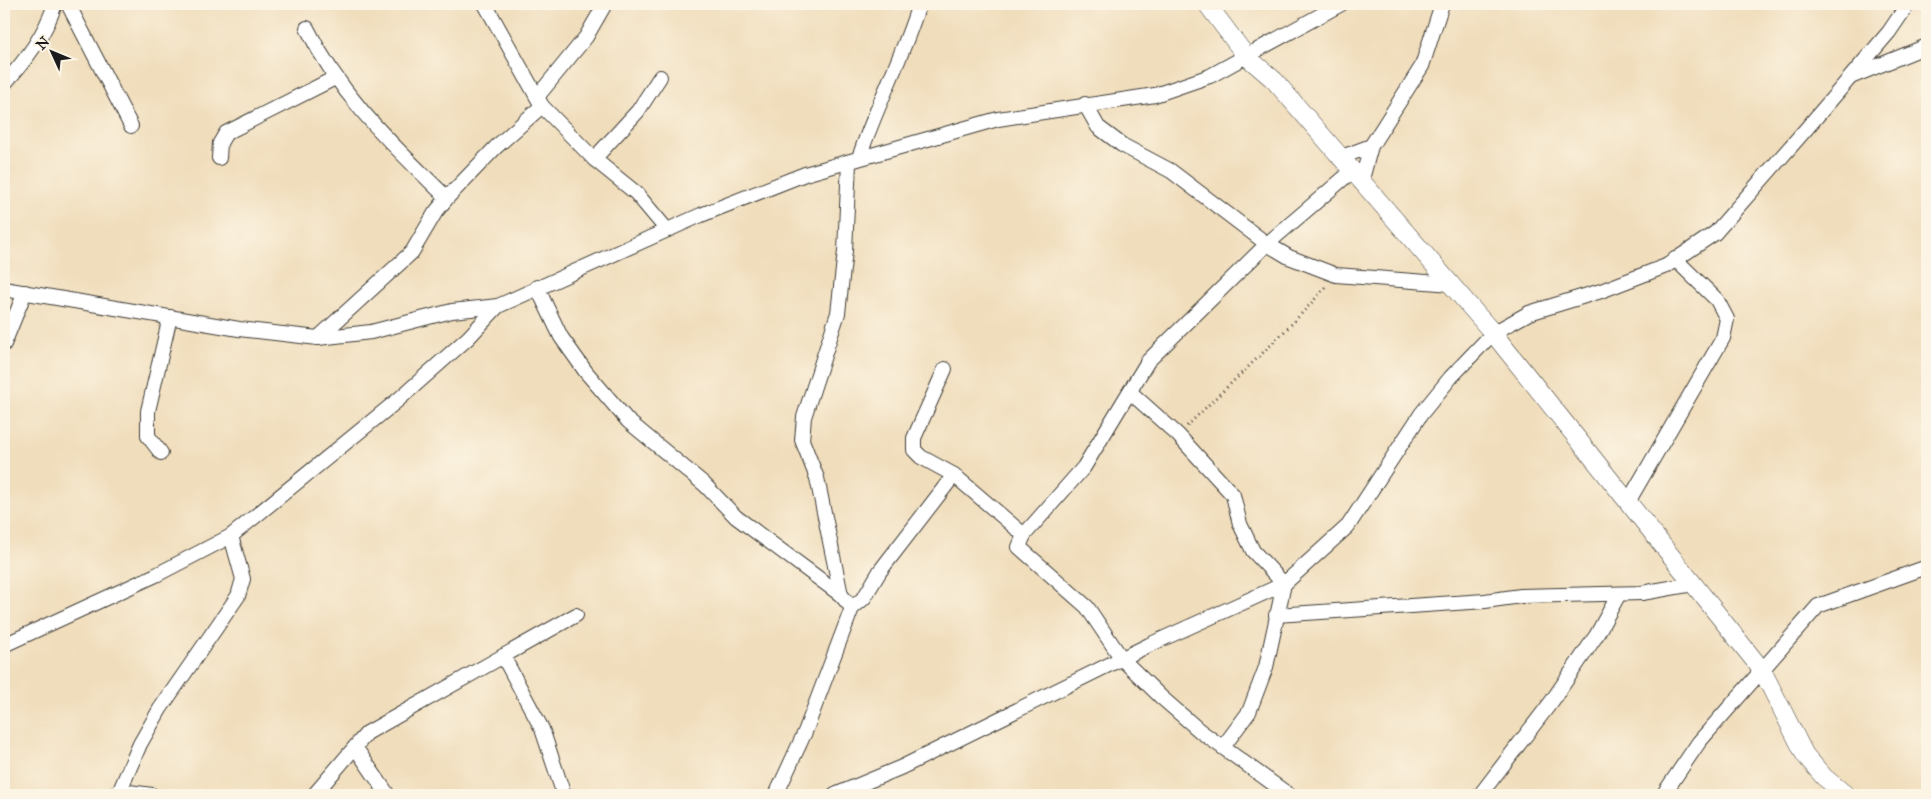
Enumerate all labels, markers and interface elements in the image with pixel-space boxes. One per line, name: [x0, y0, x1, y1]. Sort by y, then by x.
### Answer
north arrow: [28, 28, 78, 78]
text: N: [33, 33, 53, 53]

